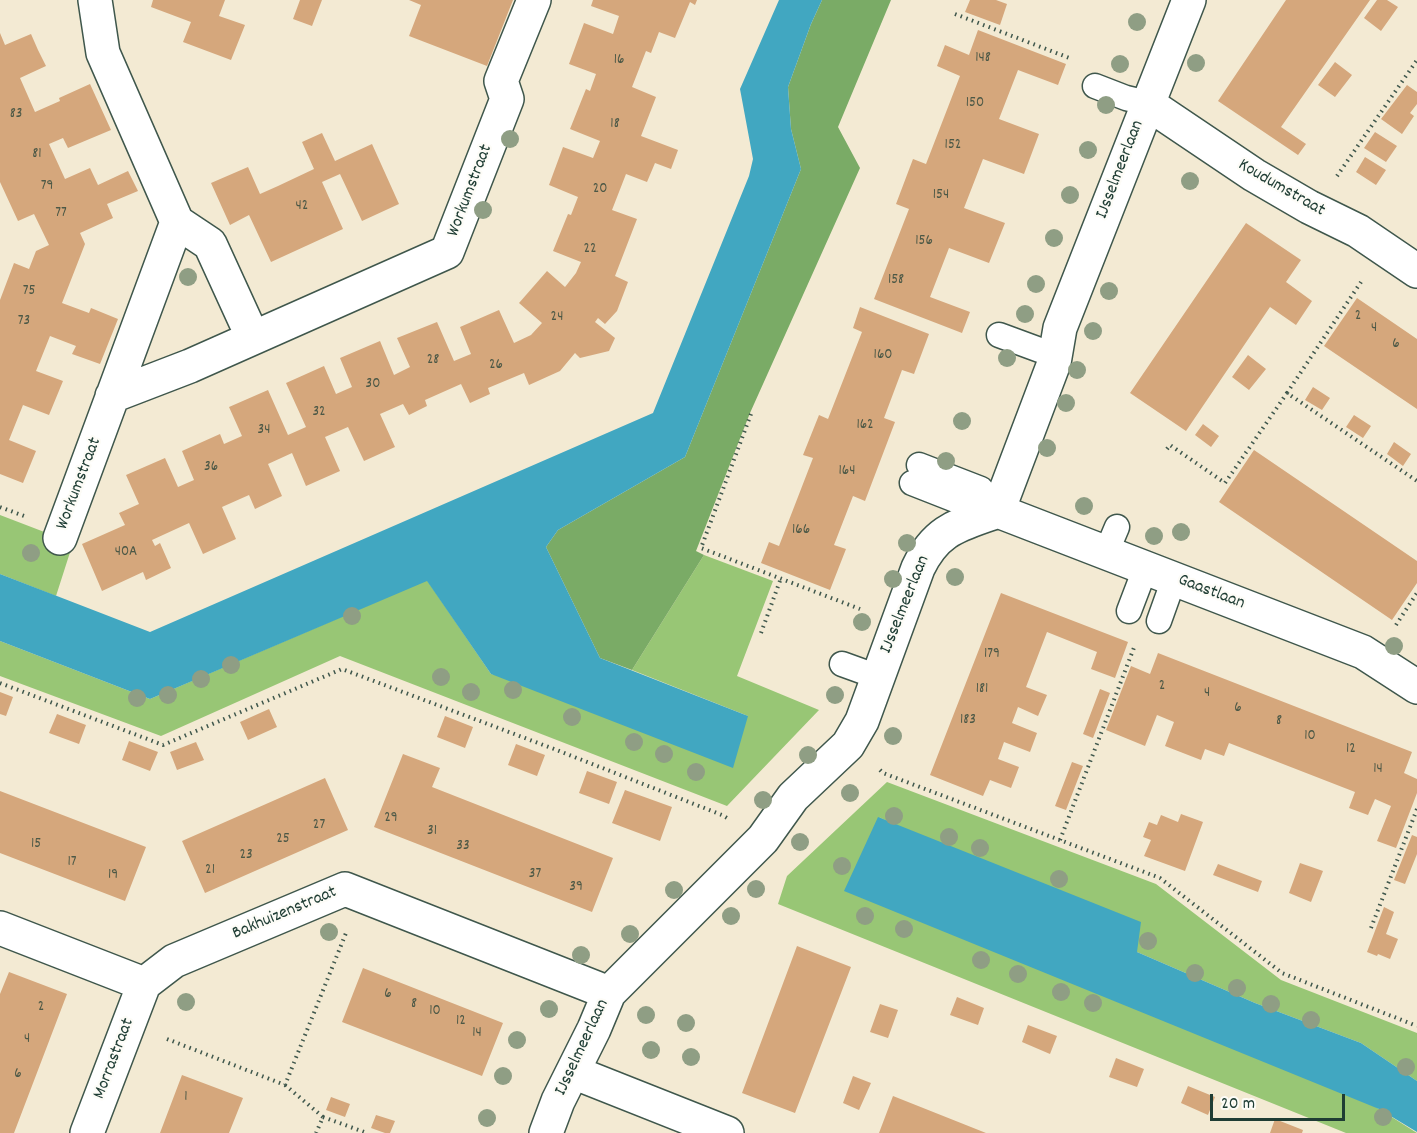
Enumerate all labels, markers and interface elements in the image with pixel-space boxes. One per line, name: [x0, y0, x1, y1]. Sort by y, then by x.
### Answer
house number: 148: [975, 50, 991, 68]
house number: 16: [614, 52, 624, 70]
house number: 150: [966, 95, 984, 113]
house number: 83: [10, 106, 22, 124]
house number: 18: [610, 116, 620, 134]
street label: IJsselmeerlaan: [1092, 118, 1150, 222]
house number: 152: [945, 137, 961, 155]
street label: Workumstraat: [444, 142, 498, 240]
house number: 81: [32, 146, 42, 164]
street label: Koudumstraat: [1234, 155, 1328, 223]
house number: 79: [41, 178, 53, 196]
house number: 20: [593, 181, 607, 199]
house number: 154: [933, 187, 949, 205]
house number: 42: [296, 198, 308, 216]
house number: 77: [55, 205, 67, 223]
house number: 156: [915, 233, 933, 251]
house number: 22: [583, 241, 597, 259]
house number: 158: [888, 272, 904, 290]
house number: 75: [23, 283, 35, 301]
house number: 2: [1355, 308, 1361, 326]
house number: 24: [551, 309, 563, 327]
house number: 73: [18, 313, 30, 331]
house number: 4: [1371, 320, 1377, 338]
house number: 6: [1392, 336, 1400, 354]
house number: 160: [874, 347, 892, 365]
house number: 28: [427, 352, 439, 370]
house number: 26: [489, 357, 503, 375]
house number: 30: [366, 376, 380, 394]
house number: 32: [312, 404, 326, 422]
house number: 162: [856, 417, 874, 435]
house number: 34: [258, 422, 270, 440]
street label: Workumstraat: [53, 435, 107, 533]
house number: 36: [204, 459, 218, 477]
house number: 164: [839, 463, 855, 481]
house number: 166: [792, 522, 810, 540]
house number: 40A: [115, 544, 137, 562]
street label: IJsselmeerlaan: [877, 553, 935, 657]
street label: Gaastlaan: [1175, 570, 1247, 616]
house number: 179: [984, 646, 1000, 664]
house number: 2: [1159, 678, 1165, 696]
house number: 181: [976, 681, 988, 699]
house number: 4: [1204, 685, 1210, 703]
house number: 6: [1234, 700, 1242, 718]
house number: 183: [960, 712, 976, 730]
house number: 8: [1276, 713, 1282, 731]
house number: 10: [1304, 728, 1316, 746]
house number: 12: [1346, 741, 1356, 759]
house number: 14: [1373, 761, 1383, 779]
house number: 29: [384, 810, 398, 828]
house number: 27: [313, 817, 325, 835]
house number: 31: [427, 823, 437, 841]
house number: 25: [276, 831, 290, 849]
house number: 15: [31, 836, 41, 854]
house number: 33: [456, 838, 470, 856]
house number: 23: [239, 847, 253, 865]
house number: 17: [67, 854, 77, 872]
house number: 21: [205, 862, 215, 880]
house number: 37: [529, 866, 541, 884]
house number: 19: [108, 867, 118, 885]
house number: 39: [569, 879, 583, 897]
street label: Bakhuizenstraat: [230, 882, 340, 946]
house number: 6: [384, 986, 392, 1004]
house number: 8: [411, 996, 417, 1014]
street label: IJsselmeerlaan: [551, 996, 615, 1100]
house number: 2: [38, 999, 44, 1017]
house number: 10: [429, 1003, 441, 1021]
house number: 12: [456, 1013, 466, 1031]
street label: Morrastraat: [90, 1016, 140, 1102]
house number: 14: [472, 1025, 482, 1043]
house number: 4: [24, 1031, 30, 1049]
house number: 6: [14, 1066, 22, 1084]
scale bar: [1213, 1082, 1348, 1120]
house number: 1: [184, 1089, 188, 1107]
text: 20 m: [1221, 1092, 1255, 1117]

